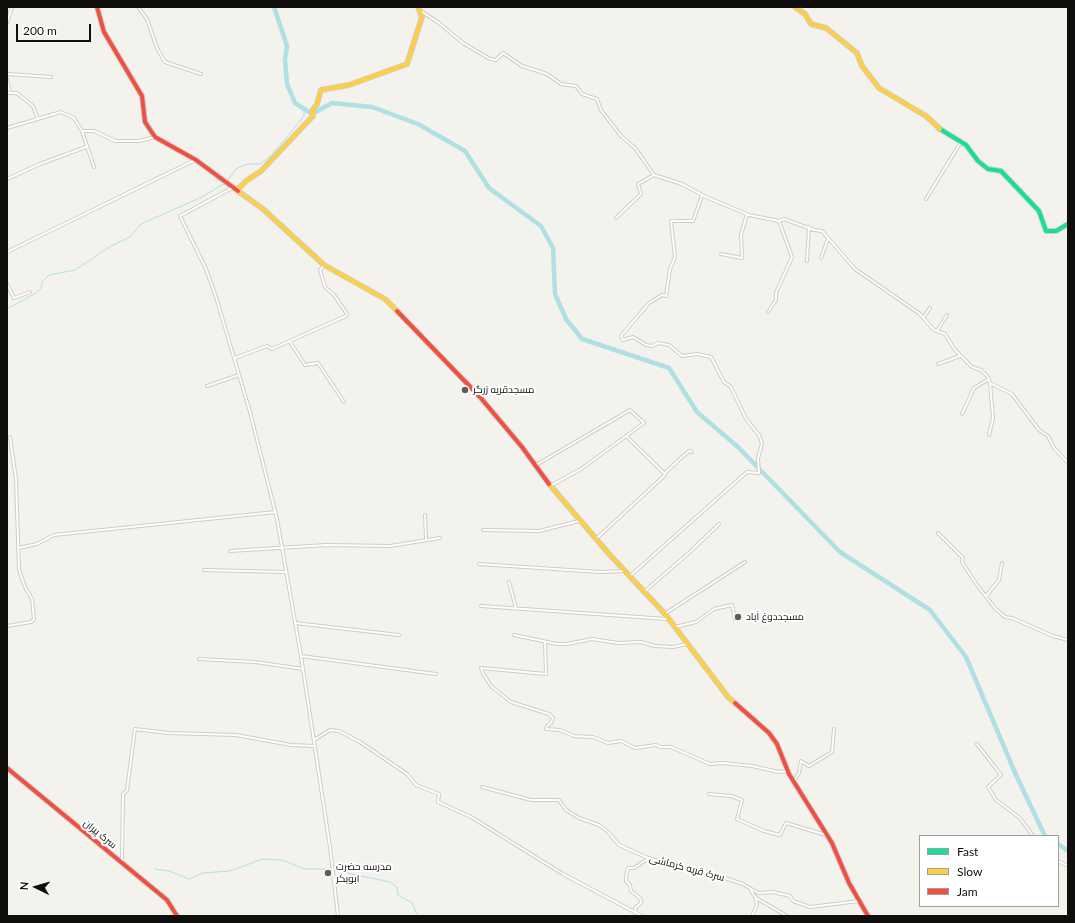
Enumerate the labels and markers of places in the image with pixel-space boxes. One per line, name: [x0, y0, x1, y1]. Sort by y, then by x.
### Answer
place label: مسجدقریه زرگر: [473, 384, 534, 396]
marker: مسجدقریه زرگر: [460, 385, 470, 395]
place label: مسجددوغ آباد: [746, 611, 804, 623]
marker: مسجددوغ آباد: [733, 612, 743, 622]
place label: مدرسه حضرت ابوبکر: [336, 861, 392, 884]
marker: مدرسه حضرت ابوبکر: [323, 868, 333, 878]

